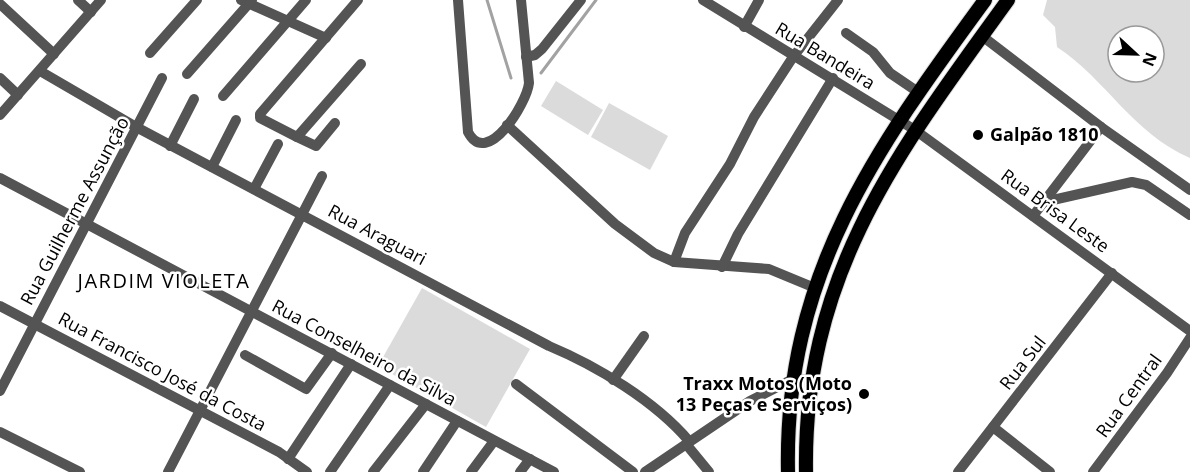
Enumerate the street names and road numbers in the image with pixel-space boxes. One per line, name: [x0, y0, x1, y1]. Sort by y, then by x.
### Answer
street label: Rua Bandeira: [771, 16, 880, 94]
street label: Rua Guilherme Assunção: [14, 112, 134, 309]
street label: Rua Brisa Leste: [997, 163, 1115, 258]
street label: Rua Araguari: [324, 198, 431, 270]
street label: Rua Conselheiro da Silva: [268, 293, 461, 411]
street label: Rua Francisco José da Costa: [54, 306, 271, 436]
street label: Rua Sul: [994, 330, 1051, 394]
street label: Rua Central: [1090, 349, 1167, 442]

